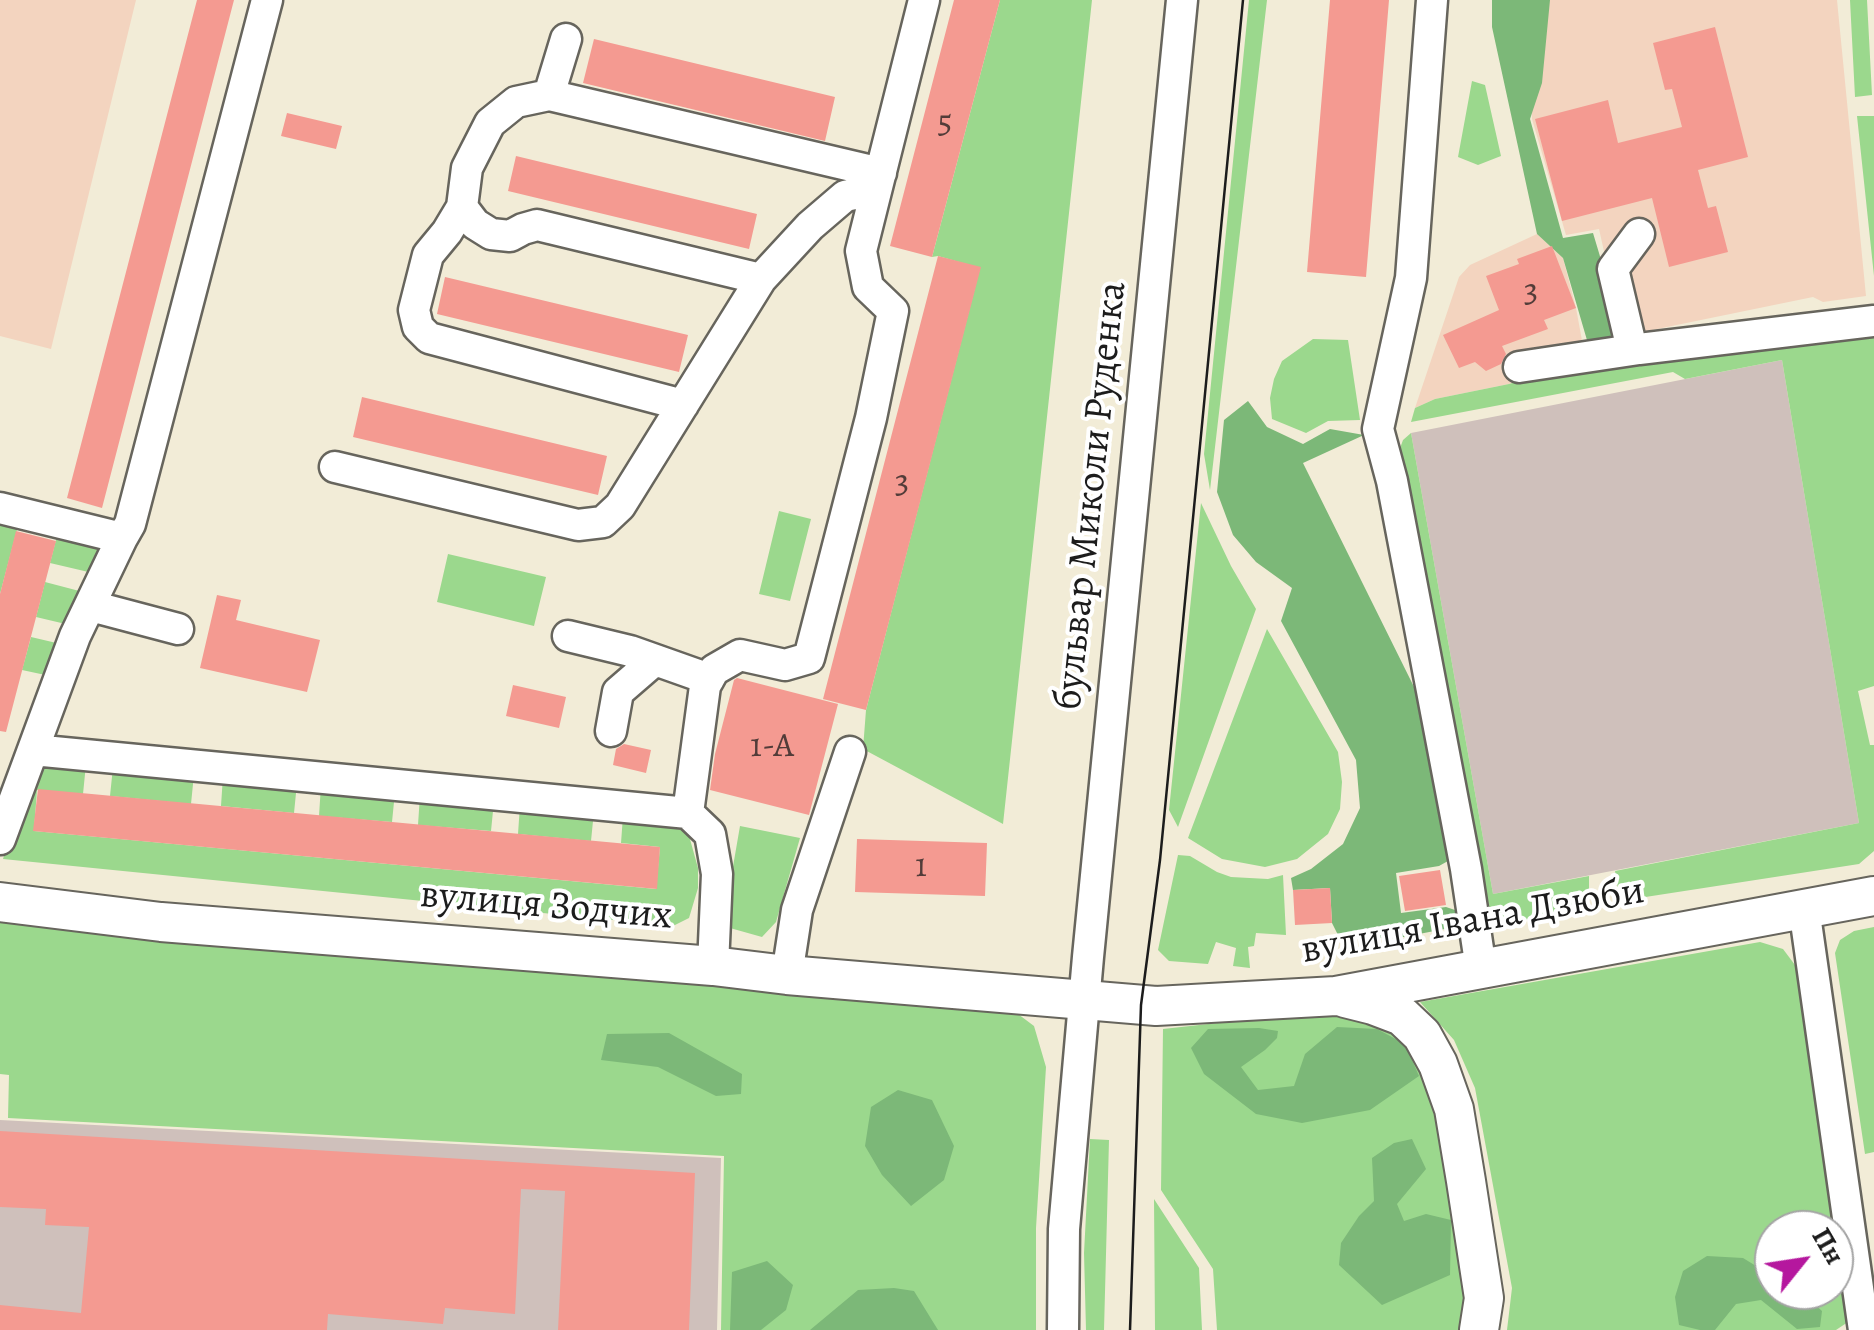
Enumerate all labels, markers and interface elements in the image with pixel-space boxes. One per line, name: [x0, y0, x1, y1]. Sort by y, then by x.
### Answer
house number: 5: [937, 102, 953, 144]
house number: 3: [1524, 271, 1538, 313]
street label: бульвар Миколи Руденка: [1046, 279, 1138, 713]
house number: 3: [895, 462, 909, 504]
house number: 1-А: [750, 726, 794, 768]
house number: 1: [915, 846, 927, 888]
street label: вулиця Івана Дзюби: [1298, 868, 1648, 976]
street label: вулиця Зодчих: [418, 872, 674, 942]
north arrow: [1754, 1210, 1854, 1310]
text: Пн: [1803, 1221, 1854, 1271]

